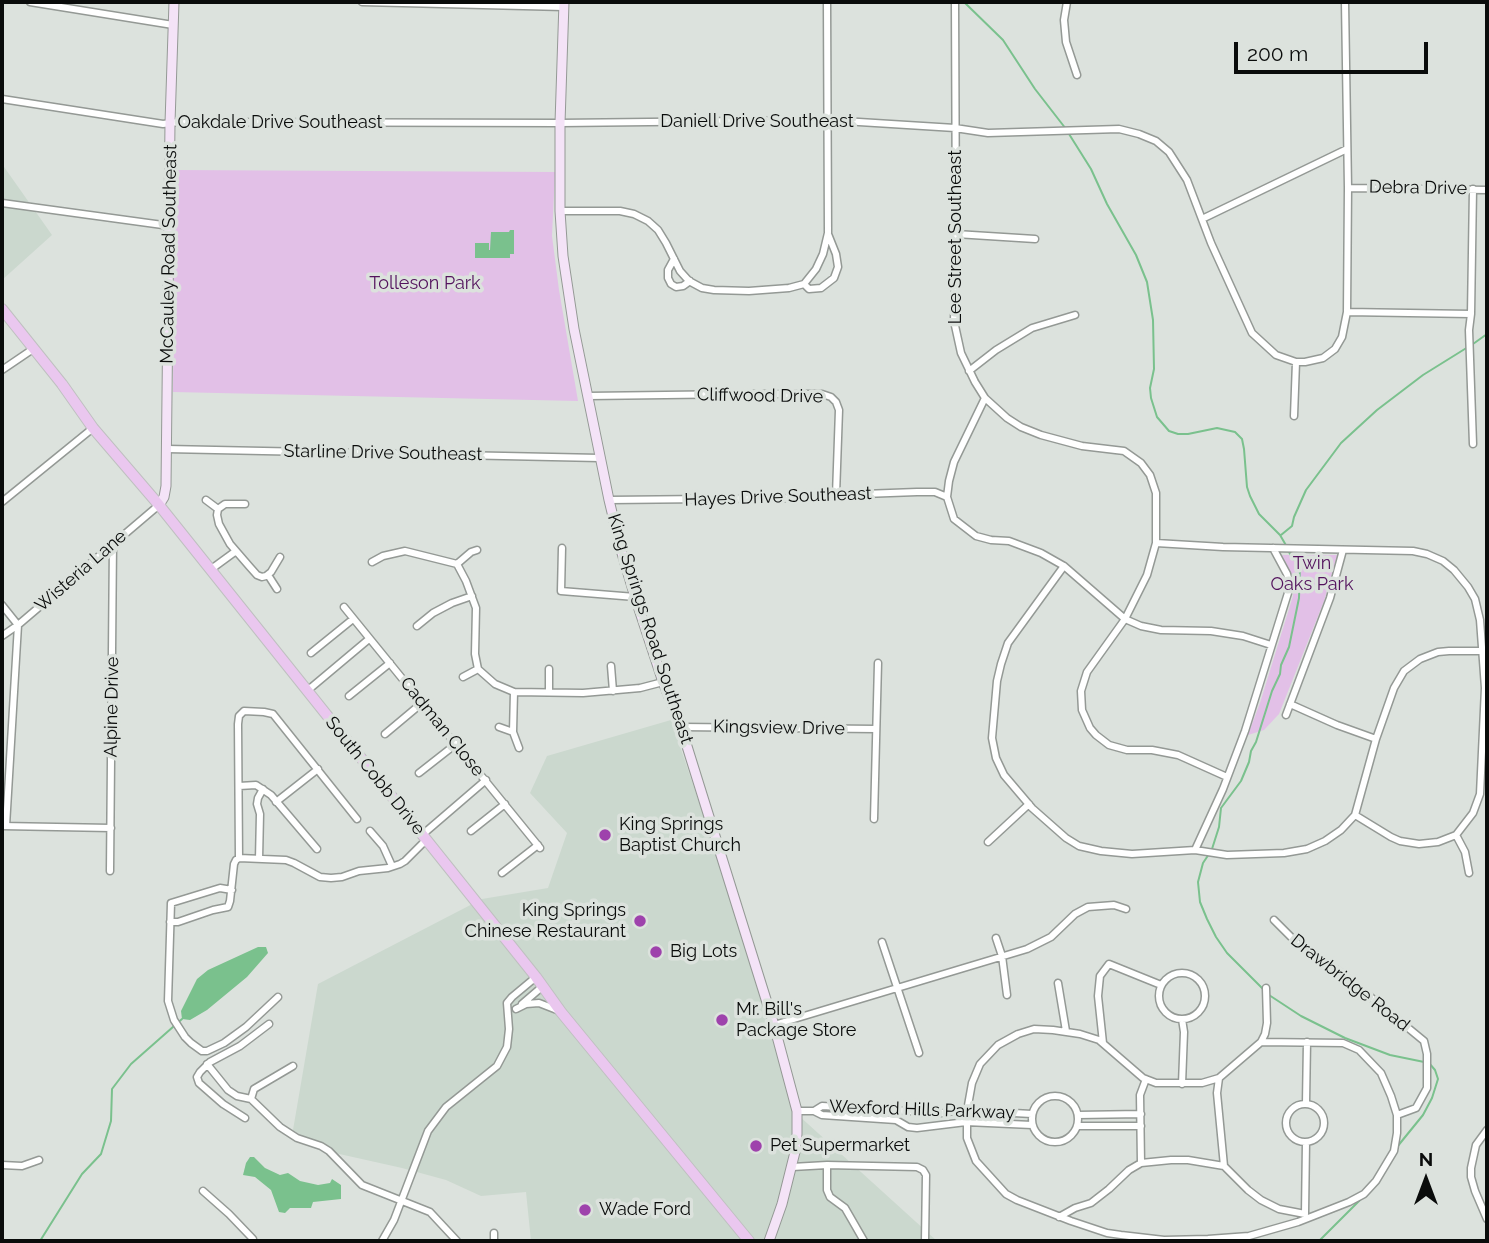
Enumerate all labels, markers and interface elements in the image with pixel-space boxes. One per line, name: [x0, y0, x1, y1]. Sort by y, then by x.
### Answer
scale bar: [1237, 28, 1431, 72]
text: 200 m: [1247, 41, 1308, 66]
street label: Daniell Drive Southeast: [660, 111, 854, 133]
street label: Oakdale Drive Southeast: [178, 112, 382, 134]
street label: McCauley Road Southeast: [156, 144, 182, 364]
street label: Lee Street Southeast: [945, 150, 967, 324]
street label: Debra Drive: [1369, 176, 1467, 200]
park label: Tolleson Park: [369, 273, 481, 295]
street label: Cliffwood Drive: [697, 384, 823, 408]
street label: Starline Drive Southeast: [283, 440, 483, 466]
street label: Hayes Drive Southeast: [684, 483, 872, 511]
street label: King Springs Road Southeast: [603, 511, 697, 747]
street label: Wisteria Lane: [31, 525, 131, 617]
park label: Twin Oaks Park: [1271, 553, 1353, 596]
street label: Alpine Drive: [100, 656, 124, 758]
street label: Cadman Close: [395, 673, 489, 781]
street label: South Cobb Drive: [321, 712, 429, 840]
street label: Kingsview Drive: [713, 716, 845, 740]
place label: King Springs Baptist Church: [619, 814, 741, 856]
marker: King Springs Baptist Church: [597, 827, 613, 843]
place label: King Springs Chinese Restaurant: [465, 900, 626, 942]
marker: King Springs Chinese Restaurant: [632, 913, 648, 929]
street label: Drawbridge Road: [1286, 930, 1414, 1036]
place label: Big Lots: [670, 941, 737, 963]
marker: Big Lots: [648, 944, 664, 960]
place label: Mr. Bill's Package Store: [736, 999, 856, 1042]
marker: Mr. Bill's Package Store: [714, 1012, 730, 1028]
street label: Wexford Hills Parkway: [829, 1096, 1015, 1124]
place label: Pet Supermarket: [770, 1135, 910, 1157]
marker: Pet Supermarket: [748, 1138, 764, 1154]
north arrow: [1391, 1145, 1461, 1215]
text: N: [1419, 1148, 1433, 1170]
place label: Wade Ford: [599, 1199, 691, 1221]
marker: Wade Ford: [577, 1202, 593, 1218]

